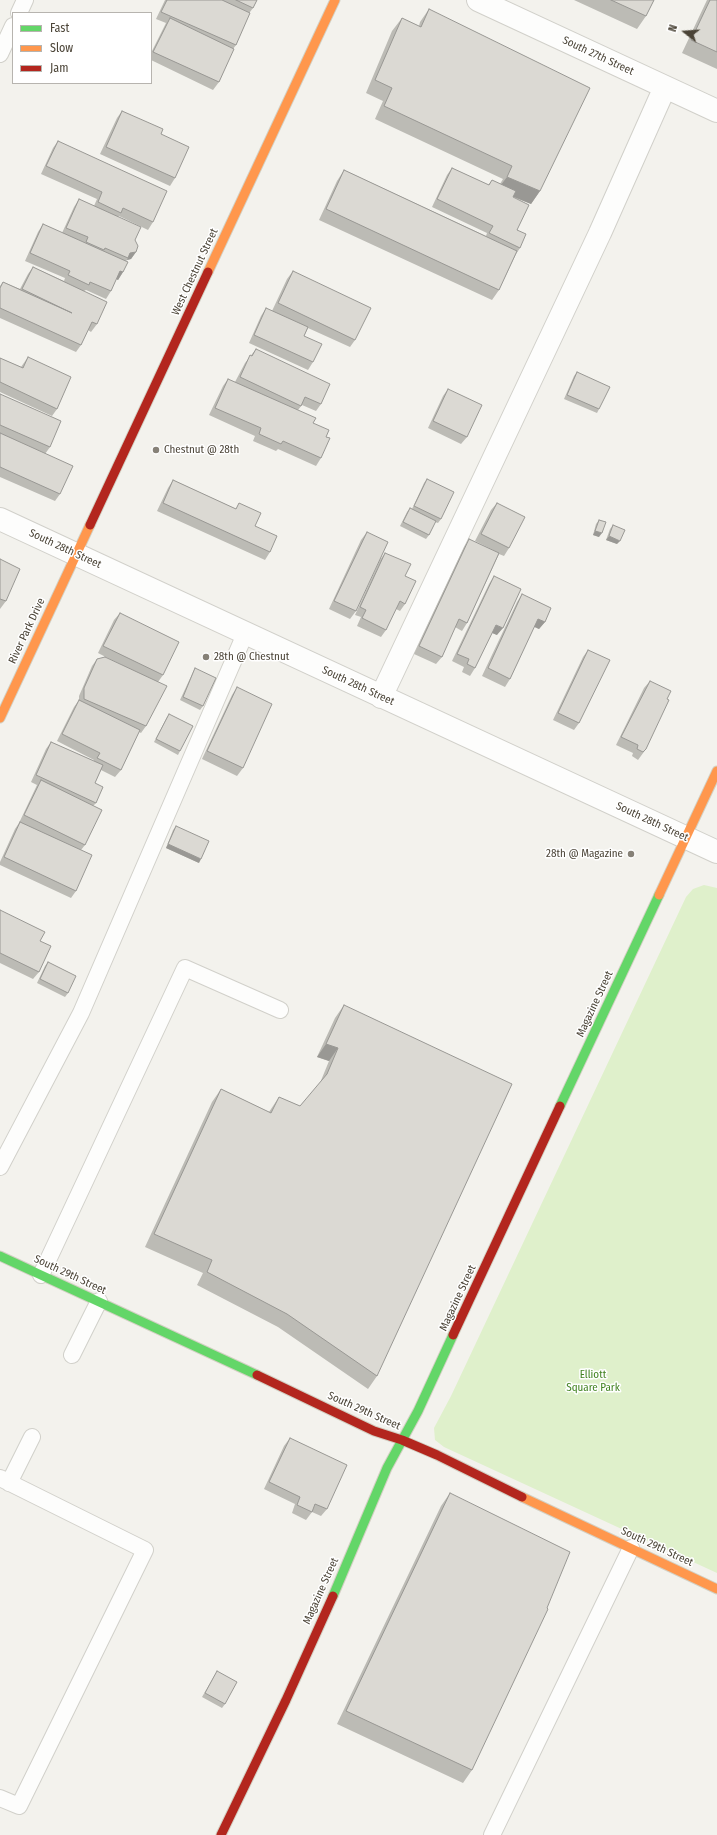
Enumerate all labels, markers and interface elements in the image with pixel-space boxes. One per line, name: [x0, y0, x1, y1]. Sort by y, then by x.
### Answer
legend: [12, 12, 152, 84]
north arrow: [665, 12, 705, 52]
text: Fast: [50, 21, 69, 35]
text: N: [666, 23, 680, 33]
street label: South 27th Street: [560, 34, 636, 78]
text: Slow: [50, 41, 73, 55]
text: Jam: [50, 61, 68, 75]
street label: West Chestnut Street: [169, 227, 221, 317]
place label: Chestnut @ 28th: [164, 443, 239, 457]
marker: Chestnut @ 28th: [151, 445, 161, 455]
street label: South 28th Street: [27, 526, 103, 572]
street label: River Park Drive: [6, 596, 48, 666]
place label: 28th @ Chestnut: [214, 650, 289, 664]
marker: 28th @ Chestnut: [201, 652, 211, 662]
street label: South 28th Street: [320, 663, 396, 709]
street label: South 28th Street: [614, 799, 690, 845]
place label: 28th @ Magazine: [546, 847, 623, 861]
marker: 28th @ Magazine: [626, 849, 636, 859]
street label: Magazine Street: [574, 969, 616, 1039]
street label: South 29th Street: [32, 1253, 108, 1297]
street label: Magazine Street: [437, 1263, 479, 1333]
park label: Elliott Square Park: [566, 1368, 620, 1394]
street label: South 29th Street: [326, 1389, 402, 1433]
street label: South 29th Street: [619, 1525, 695, 1569]
street label: Magazine Street: [300, 1556, 342, 1626]

